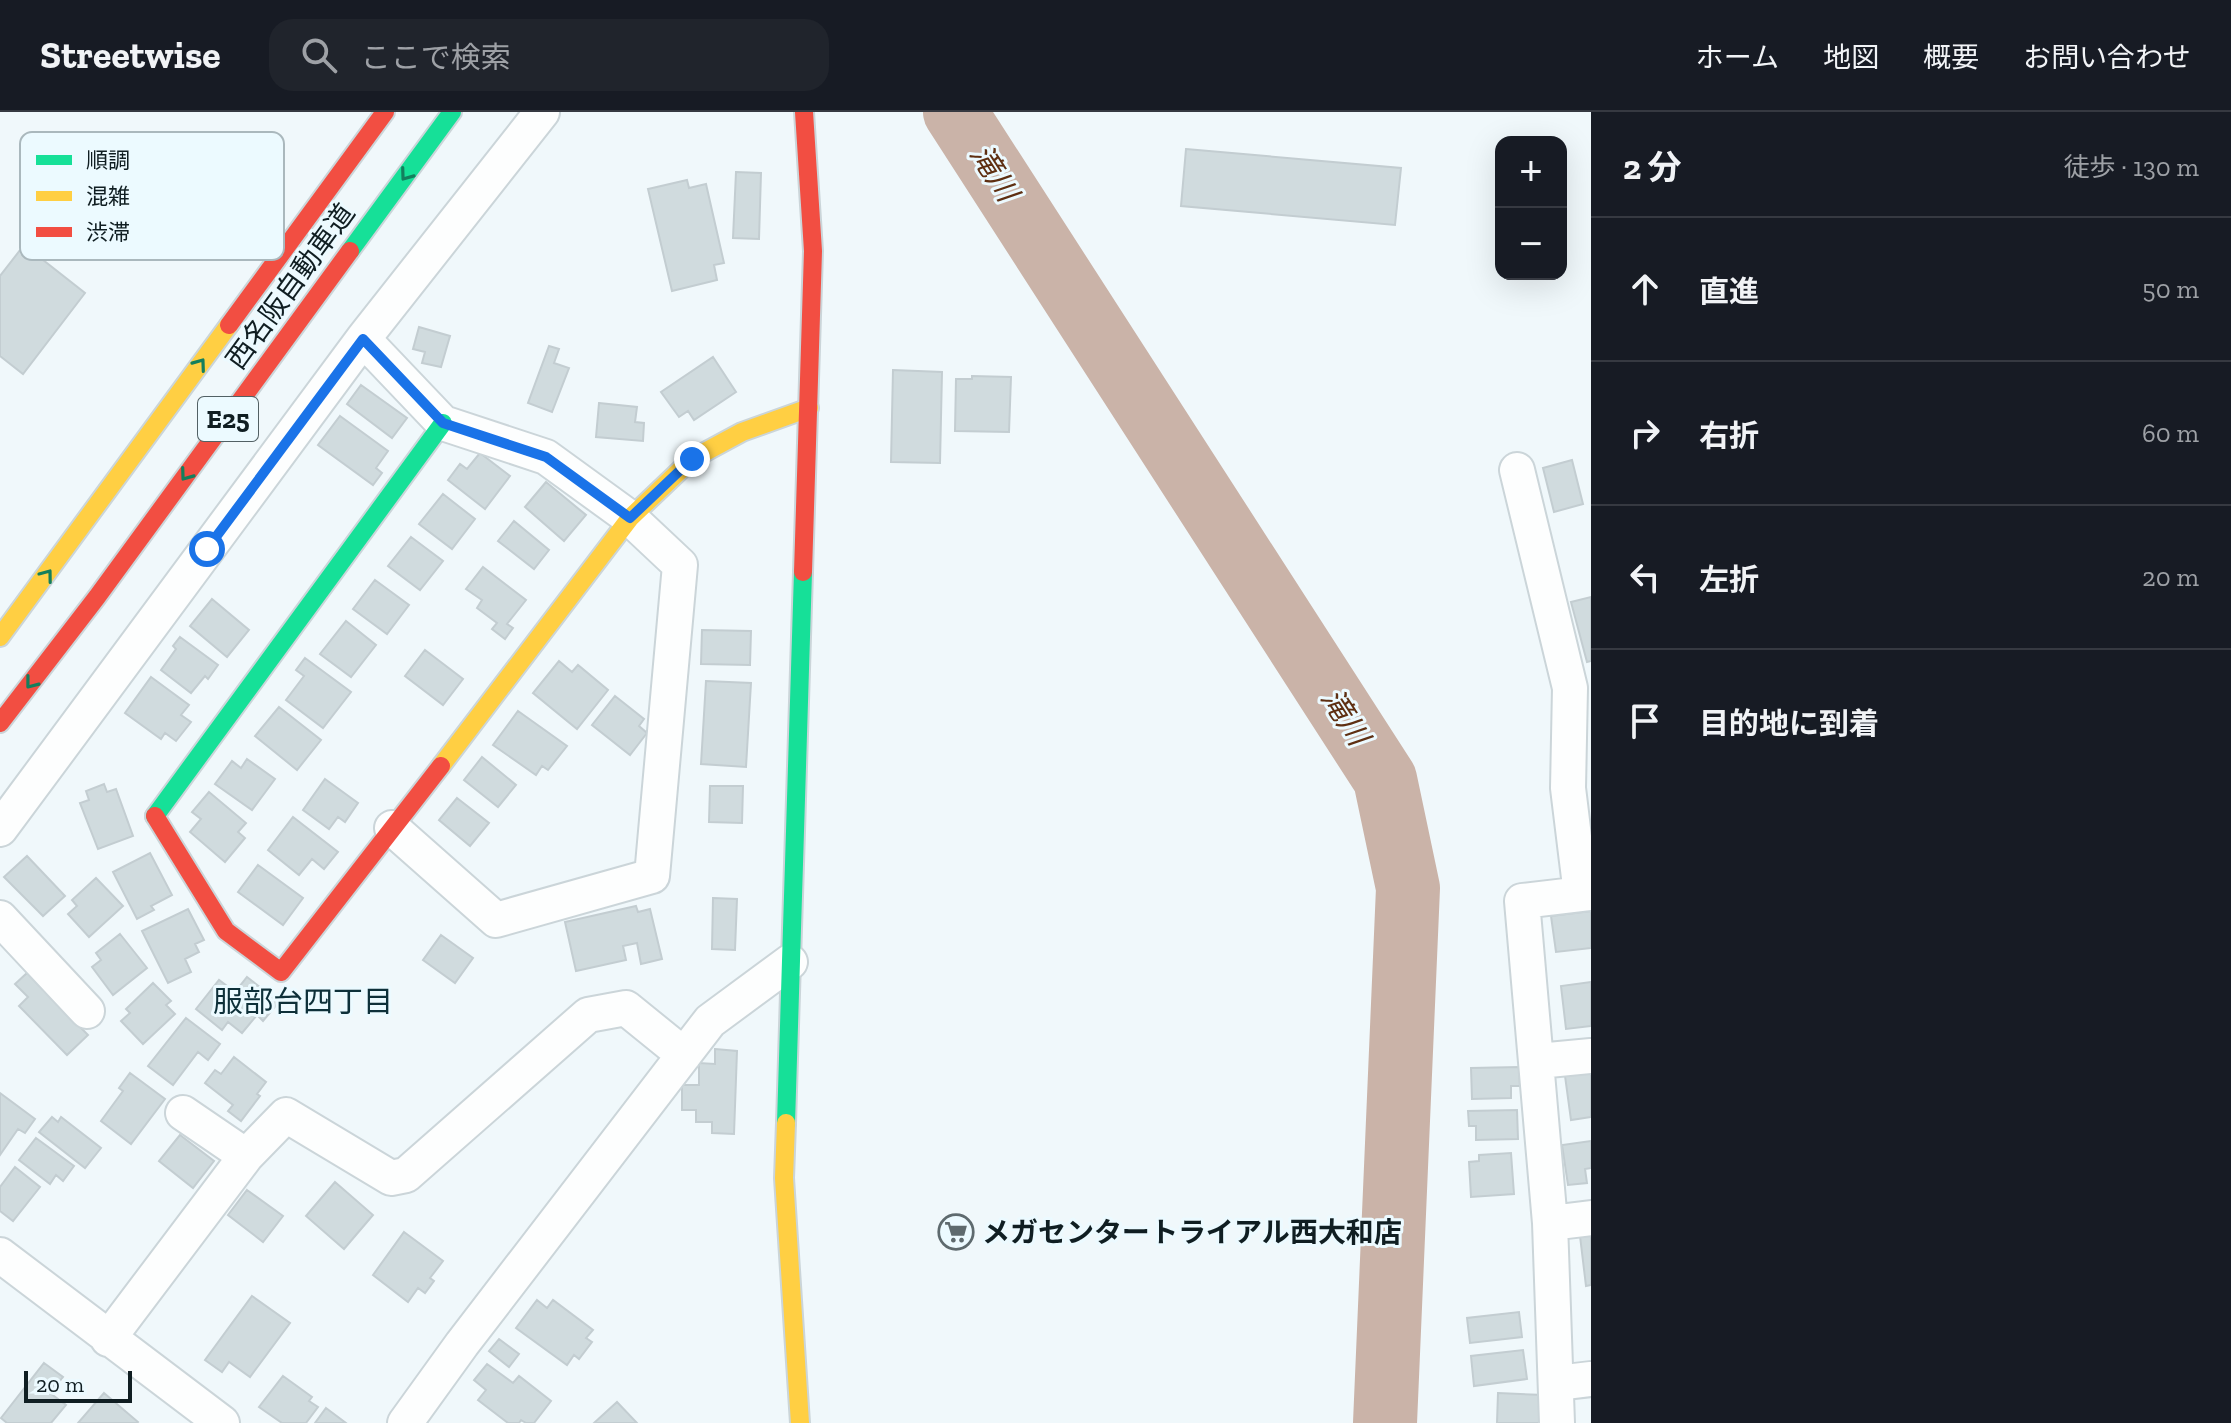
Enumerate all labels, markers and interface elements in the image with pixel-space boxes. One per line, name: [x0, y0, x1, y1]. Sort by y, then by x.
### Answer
search box: [269, 19, 829, 91]
text: Streetwise: [40, 32, 221, 78]
icon: search: [297, 33, 341, 77]
text: ここで検索: [361, 40, 511, 76]
text: ホーム: [1696, 41, 1779, 74]
text: 地図: [1823, 41, 1879, 74]
text: 概要: [1923, 41, 1979, 74]
text: お問い合わせ: [2023, 41, 2191, 74]
legend: [20, 132, 284, 260]
map controls: [1495, 136, 1567, 280]
button: +: [1495, 136, 1567, 208]
water label: 滝川: [963, 138, 1027, 210]
text: 順調: [86, 147, 130, 174]
text: 2 分: [1623, 147, 1682, 188]
text: 徒歩 · 130 m: [2063, 151, 2199, 183]
one-way arrow: [402, 166, 416, 181]
text: 混雑: [86, 183, 130, 210]
street label: 西名阪自動車道: [219, 197, 361, 375]
button: −: [1495, 208, 1567, 280]
text: 渋滞: [86, 219, 130, 246]
icon: ahead: [1623, 267, 1667, 311]
text: 50 m: [2142, 273, 2199, 305]
text: 直進: [1699, 274, 1759, 310]
one-way arrow: [190, 359, 205, 373]
road number: E25: [198, 397, 258, 441]
icon: right: [1623, 411, 1667, 455]
text: 60 m: [2142, 417, 2199, 449]
text: 右折: [1699, 418, 1759, 454]
route end: [674, 441, 710, 477]
one-way arrow: [182, 466, 196, 481]
route start: [189, 531, 225, 567]
icon: left: [1623, 555, 1667, 599]
text: 20 m: [2142, 561, 2199, 593]
text: 左折: [1699, 562, 1759, 598]
one-way arrow: [37, 569, 52, 584]
one-way arrow: [26, 674, 40, 689]
water label: 滝川: [1314, 682, 1378, 754]
icon: arrive: [1623, 699, 1667, 743]
text: 目的地に到着: [1699, 706, 1879, 742]
district label: 服部台四丁目: [213, 984, 393, 1020]
supermarket icon: メガセンタートライアル西大和店: [937, 1213, 975, 1251]
place label: メガセンタートライアル西大和店: [982, 1216, 1402, 1249]
scale bar: [24, 1367, 132, 1403]
text: 20 m: [36, 1371, 84, 1398]

